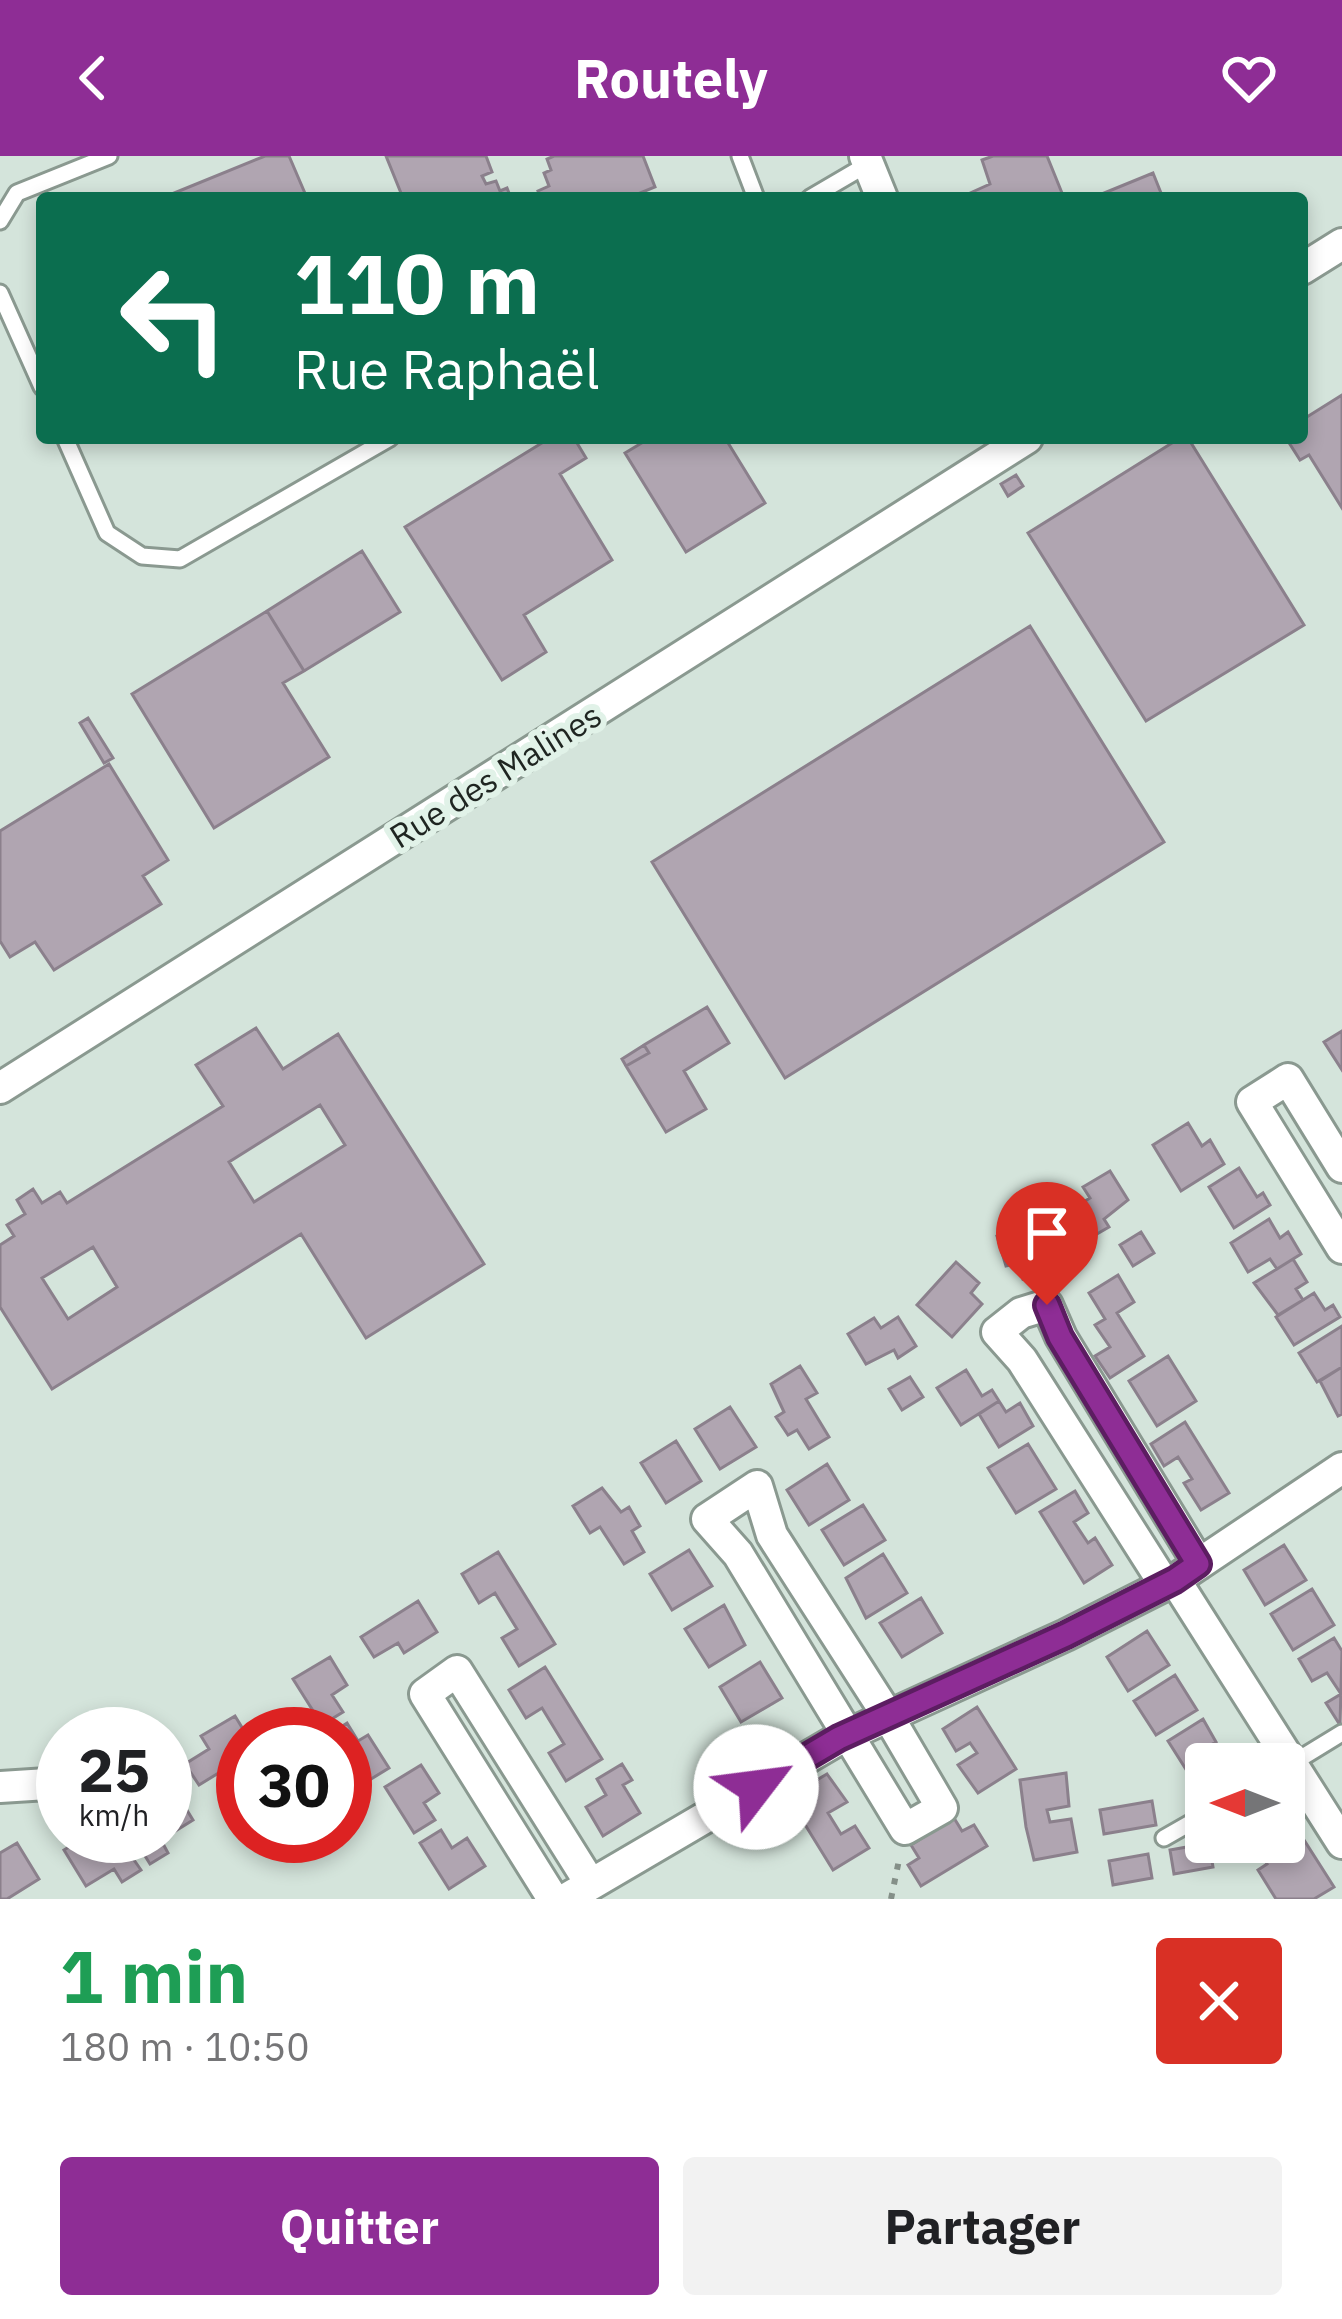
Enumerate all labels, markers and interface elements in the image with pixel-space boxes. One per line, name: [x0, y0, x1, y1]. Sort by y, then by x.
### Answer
text: Routely: [574, 43, 768, 113]
icon: back: [60, 45, 126, 111]
icon: heart: [1216, 45, 1282, 111]
text: 110 m: [294, 228, 540, 337]
icon: left: [96, 240, 252, 396]
text: Rue Raphaël: [294, 334, 600, 404]
street label: Rue des Malines: [381, 693, 609, 857]
pin: [996, 1182, 1098, 1305]
icon: arrive: [1014, 1200, 1080, 1266]
speed limit sign: 30: [216, 1707, 372, 1863]
position arrow: [693, 1724, 819, 1850]
text: 25: [78, 1730, 150, 1809]
north arrow: [1185, 1743, 1305, 1863]
map controls: [1185, 1743, 1305, 1863]
text: km/h: [79, 1795, 149, 1834]
text: 1 min: [60, 1929, 248, 2023]
button: close: [1156, 1938, 1282, 2064]
text: 180 m · 10:50: [60, 2021, 310, 2072]
button: Quitter: [60, 2157, 659, 2295]
button: Partager: [683, 2157, 1282, 2295]

